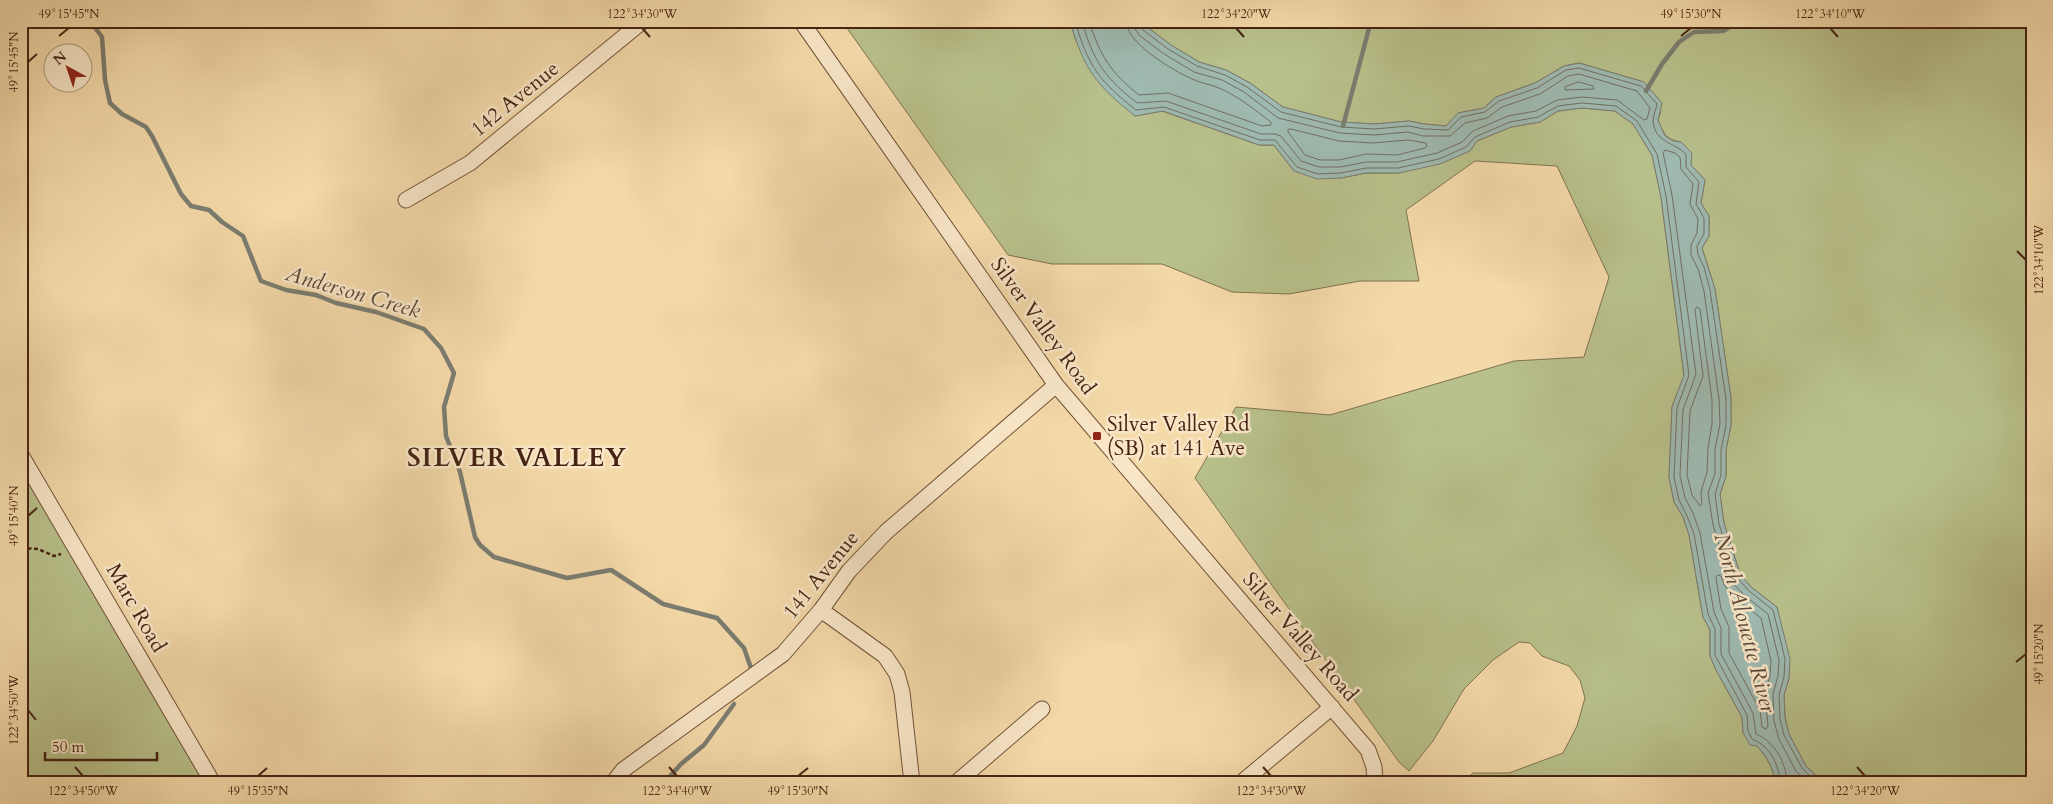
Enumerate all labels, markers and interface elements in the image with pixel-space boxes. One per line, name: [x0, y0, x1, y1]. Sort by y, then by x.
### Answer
text: 49°15'45"N: [39, 6, 100, 22]
text: 122°34'30"W: [607, 6, 678, 22]
text: 122°34'20"W: [1201, 6, 1272, 22]
text: 49°15'30"N: [1661, 6, 1722, 22]
text: 122°34'10"W: [1795, 6, 1866, 22]
text: 49°15'45"N: [6, 31, 22, 92]
north arrow: [42, 42, 92, 92]
text: N: [49, 47, 71, 70]
street label: 142 Avenue: [465, 54, 565, 144]
text: 122°34'10"W: [2031, 224, 2047, 295]
street label: Silver Valley Road: [983, 252, 1103, 400]
water label: Anderson Creek: [281, 258, 424, 326]
place label: Silver Valley Rd (SB) at 141 Ave: [1107, 410, 1249, 463]
marker: Silver Valley Rd (SB) at 141 Ave: [1091, 430, 1103, 442]
district label: SILVER VALLEY: [407, 440, 627, 475]
text: 49°15'40"N: [6, 485, 22, 546]
street label: 141 Avenue: [776, 525, 866, 625]
water label: North Alouette River: [1707, 530, 1784, 717]
street label: Marc Road: [99, 558, 173, 658]
street label: Silver Valley Road: [1236, 566, 1364, 708]
text: 49°15'20"N: [2031, 623, 2047, 684]
text: 122°34'50"W: [6, 674, 22, 745]
scale bar: [45, 729, 158, 761]
text: 50 m: [52, 737, 84, 757]
text: 122°34'50"W: [48, 783, 119, 799]
text: 49°15'35"N: [228, 783, 289, 799]
text: 122°34'40"W: [642, 783, 713, 799]
text: 49°15'30"N: [768, 783, 829, 799]
text: 122°34'30"W: [1236, 783, 1307, 799]
text: 122°34'20"W: [1830, 783, 1901, 799]

